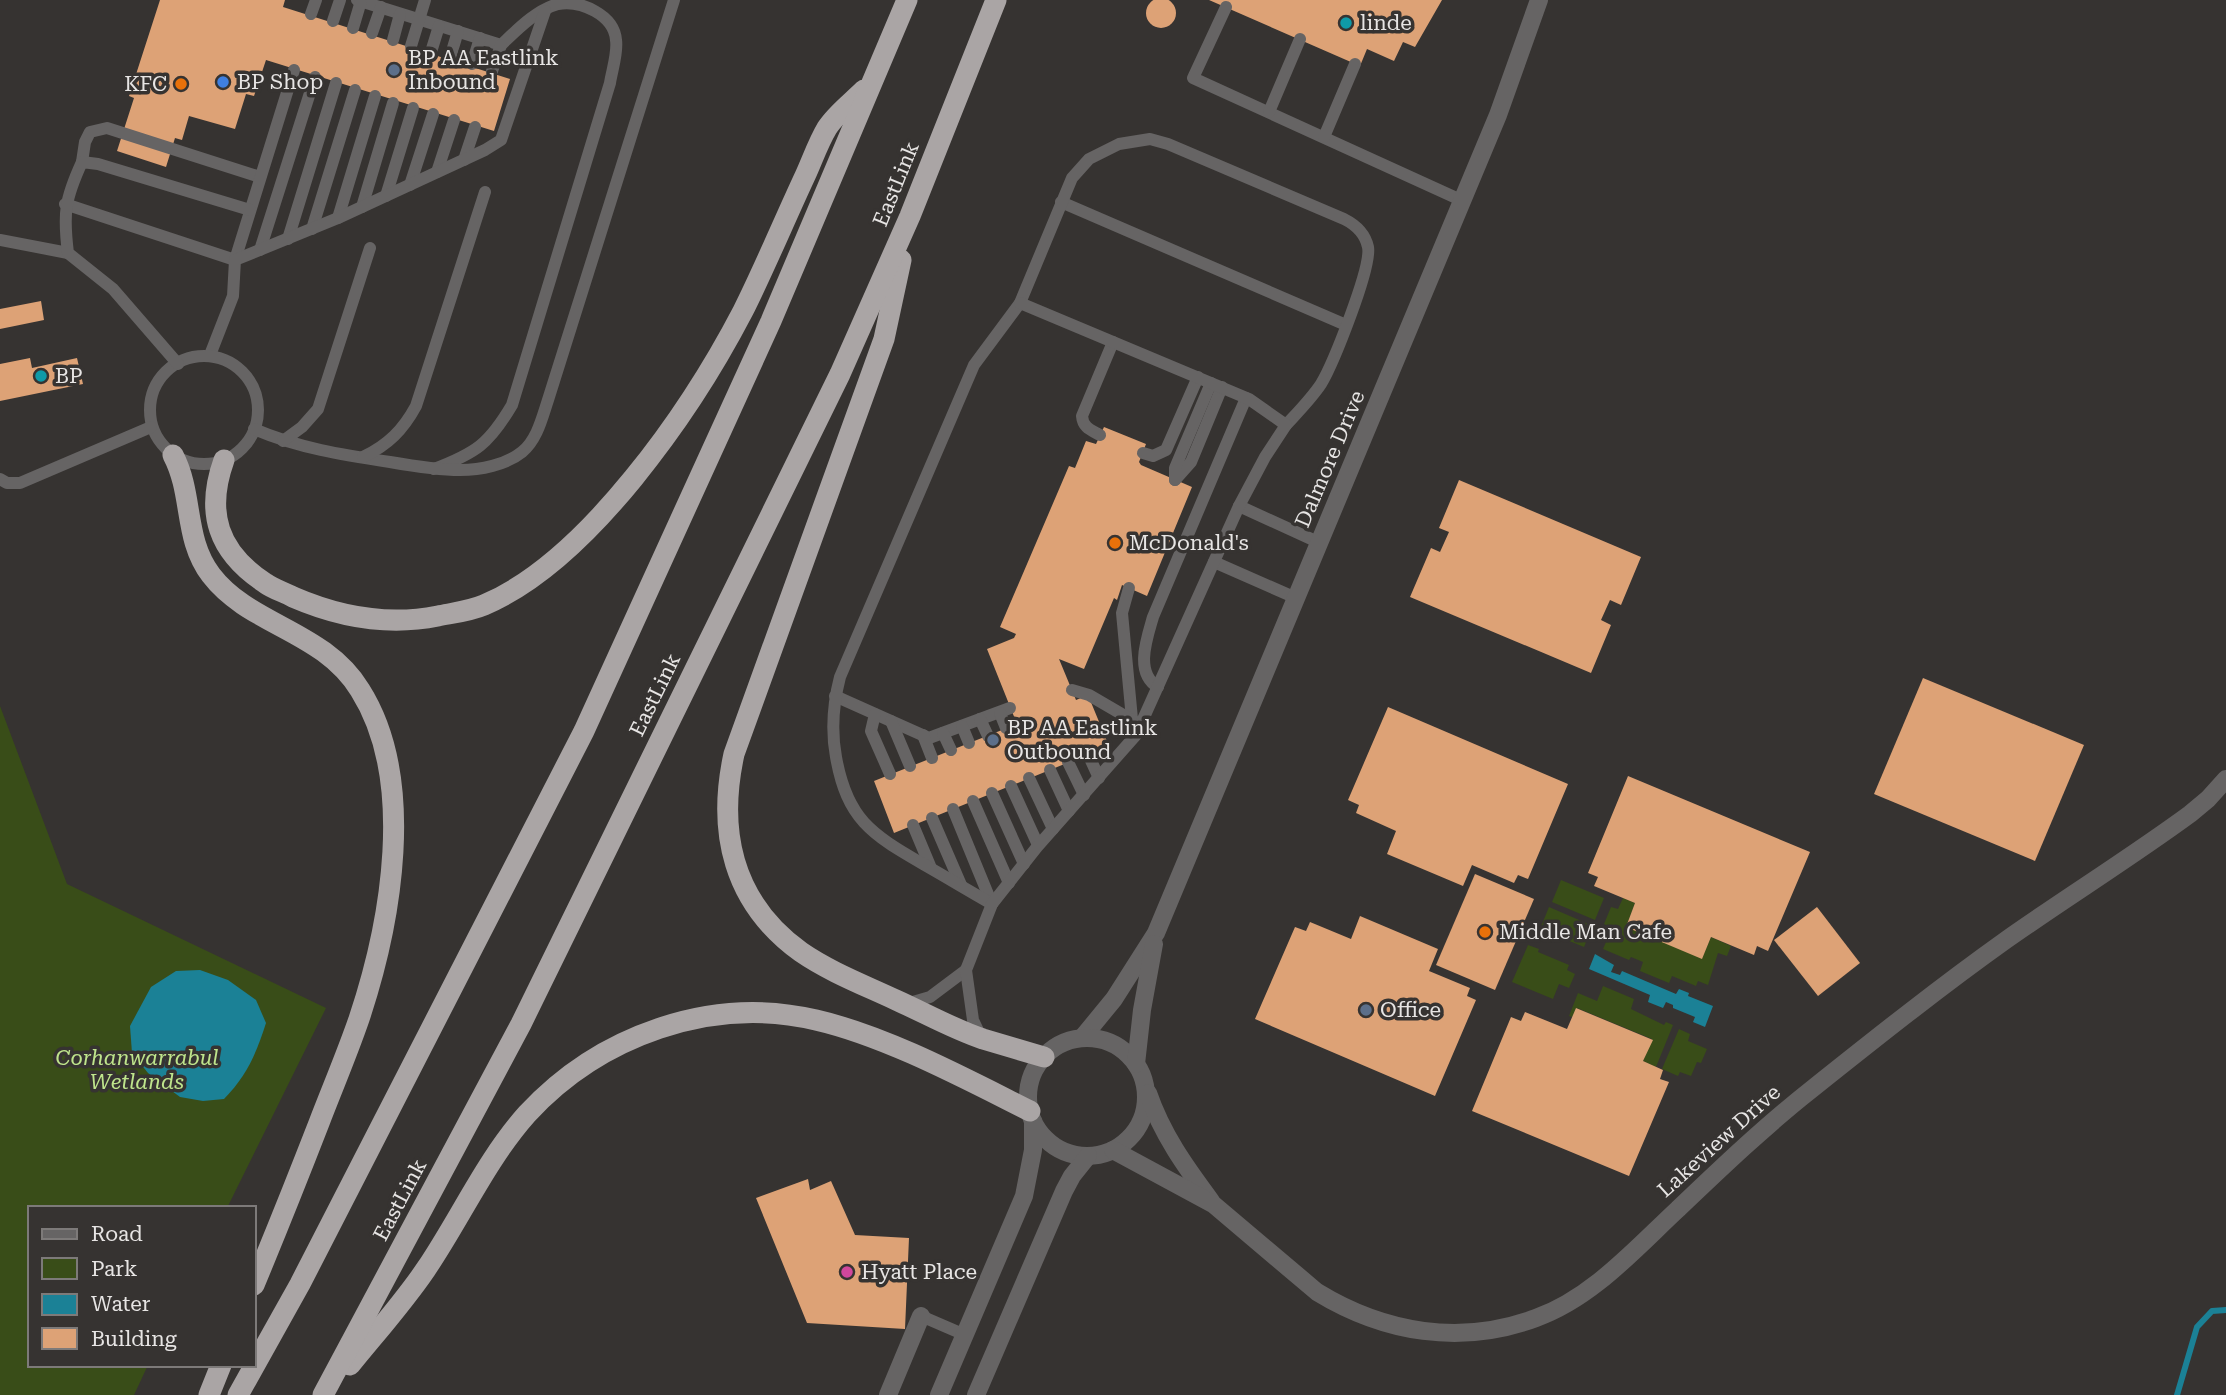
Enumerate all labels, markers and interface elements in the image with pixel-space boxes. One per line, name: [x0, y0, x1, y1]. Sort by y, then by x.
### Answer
place label: linde: [1360, 11, 1412, 35]
marker: linde: [1338, 15, 1354, 31]
place label: BP AA Eastlink Inbound: [408, 46, 559, 94]
marker: BP AA Eastlink Inbound: [386, 62, 402, 78]
place label: BP Shop: [237, 70, 323, 94]
place label: KFC: [124, 72, 167, 96]
marker: BP Shop: [215, 74, 231, 90]
marker: KFC: [173, 76, 189, 92]
street label: EastLink: [868, 138, 924, 230]
place label: BP: [55, 364, 83, 388]
marker: BP: [33, 368, 49, 384]
street label: Dalmore Drive: [1290, 387, 1370, 531]
place label: McDonald's: [1129, 531, 1249, 555]
marker: McDonald's: [1107, 535, 1123, 551]
street label: EastLink: [625, 650, 685, 740]
place label: BP AA Eastlink Outbound: [1007, 716, 1158, 764]
marker: BP AA Eastlink Outbound: [985, 732, 1001, 748]
place label: Middle Man Cafe: [1499, 920, 1672, 944]
marker: Middle Man Cafe: [1477, 924, 1493, 940]
place label: Office: [1380, 998, 1441, 1022]
marker: Office: [1358, 1002, 1374, 1018]
park label: Corhanwarrabul Wetlands: [55, 1046, 219, 1094]
street label: Lakeview Drive: [1653, 1080, 1785, 1202]
street label: EastLink: [369, 1155, 431, 1245]
legend: [28, 1206, 256, 1367]
text: Road: [91, 1222, 143, 1246]
text: Park: [91, 1257, 137, 1281]
place label: Hyatt Place: [861, 1260, 977, 1284]
marker: Hyatt Place: [839, 1264, 855, 1280]
text: Water: [91, 1292, 151, 1316]
text: Building: [91, 1327, 177, 1351]

